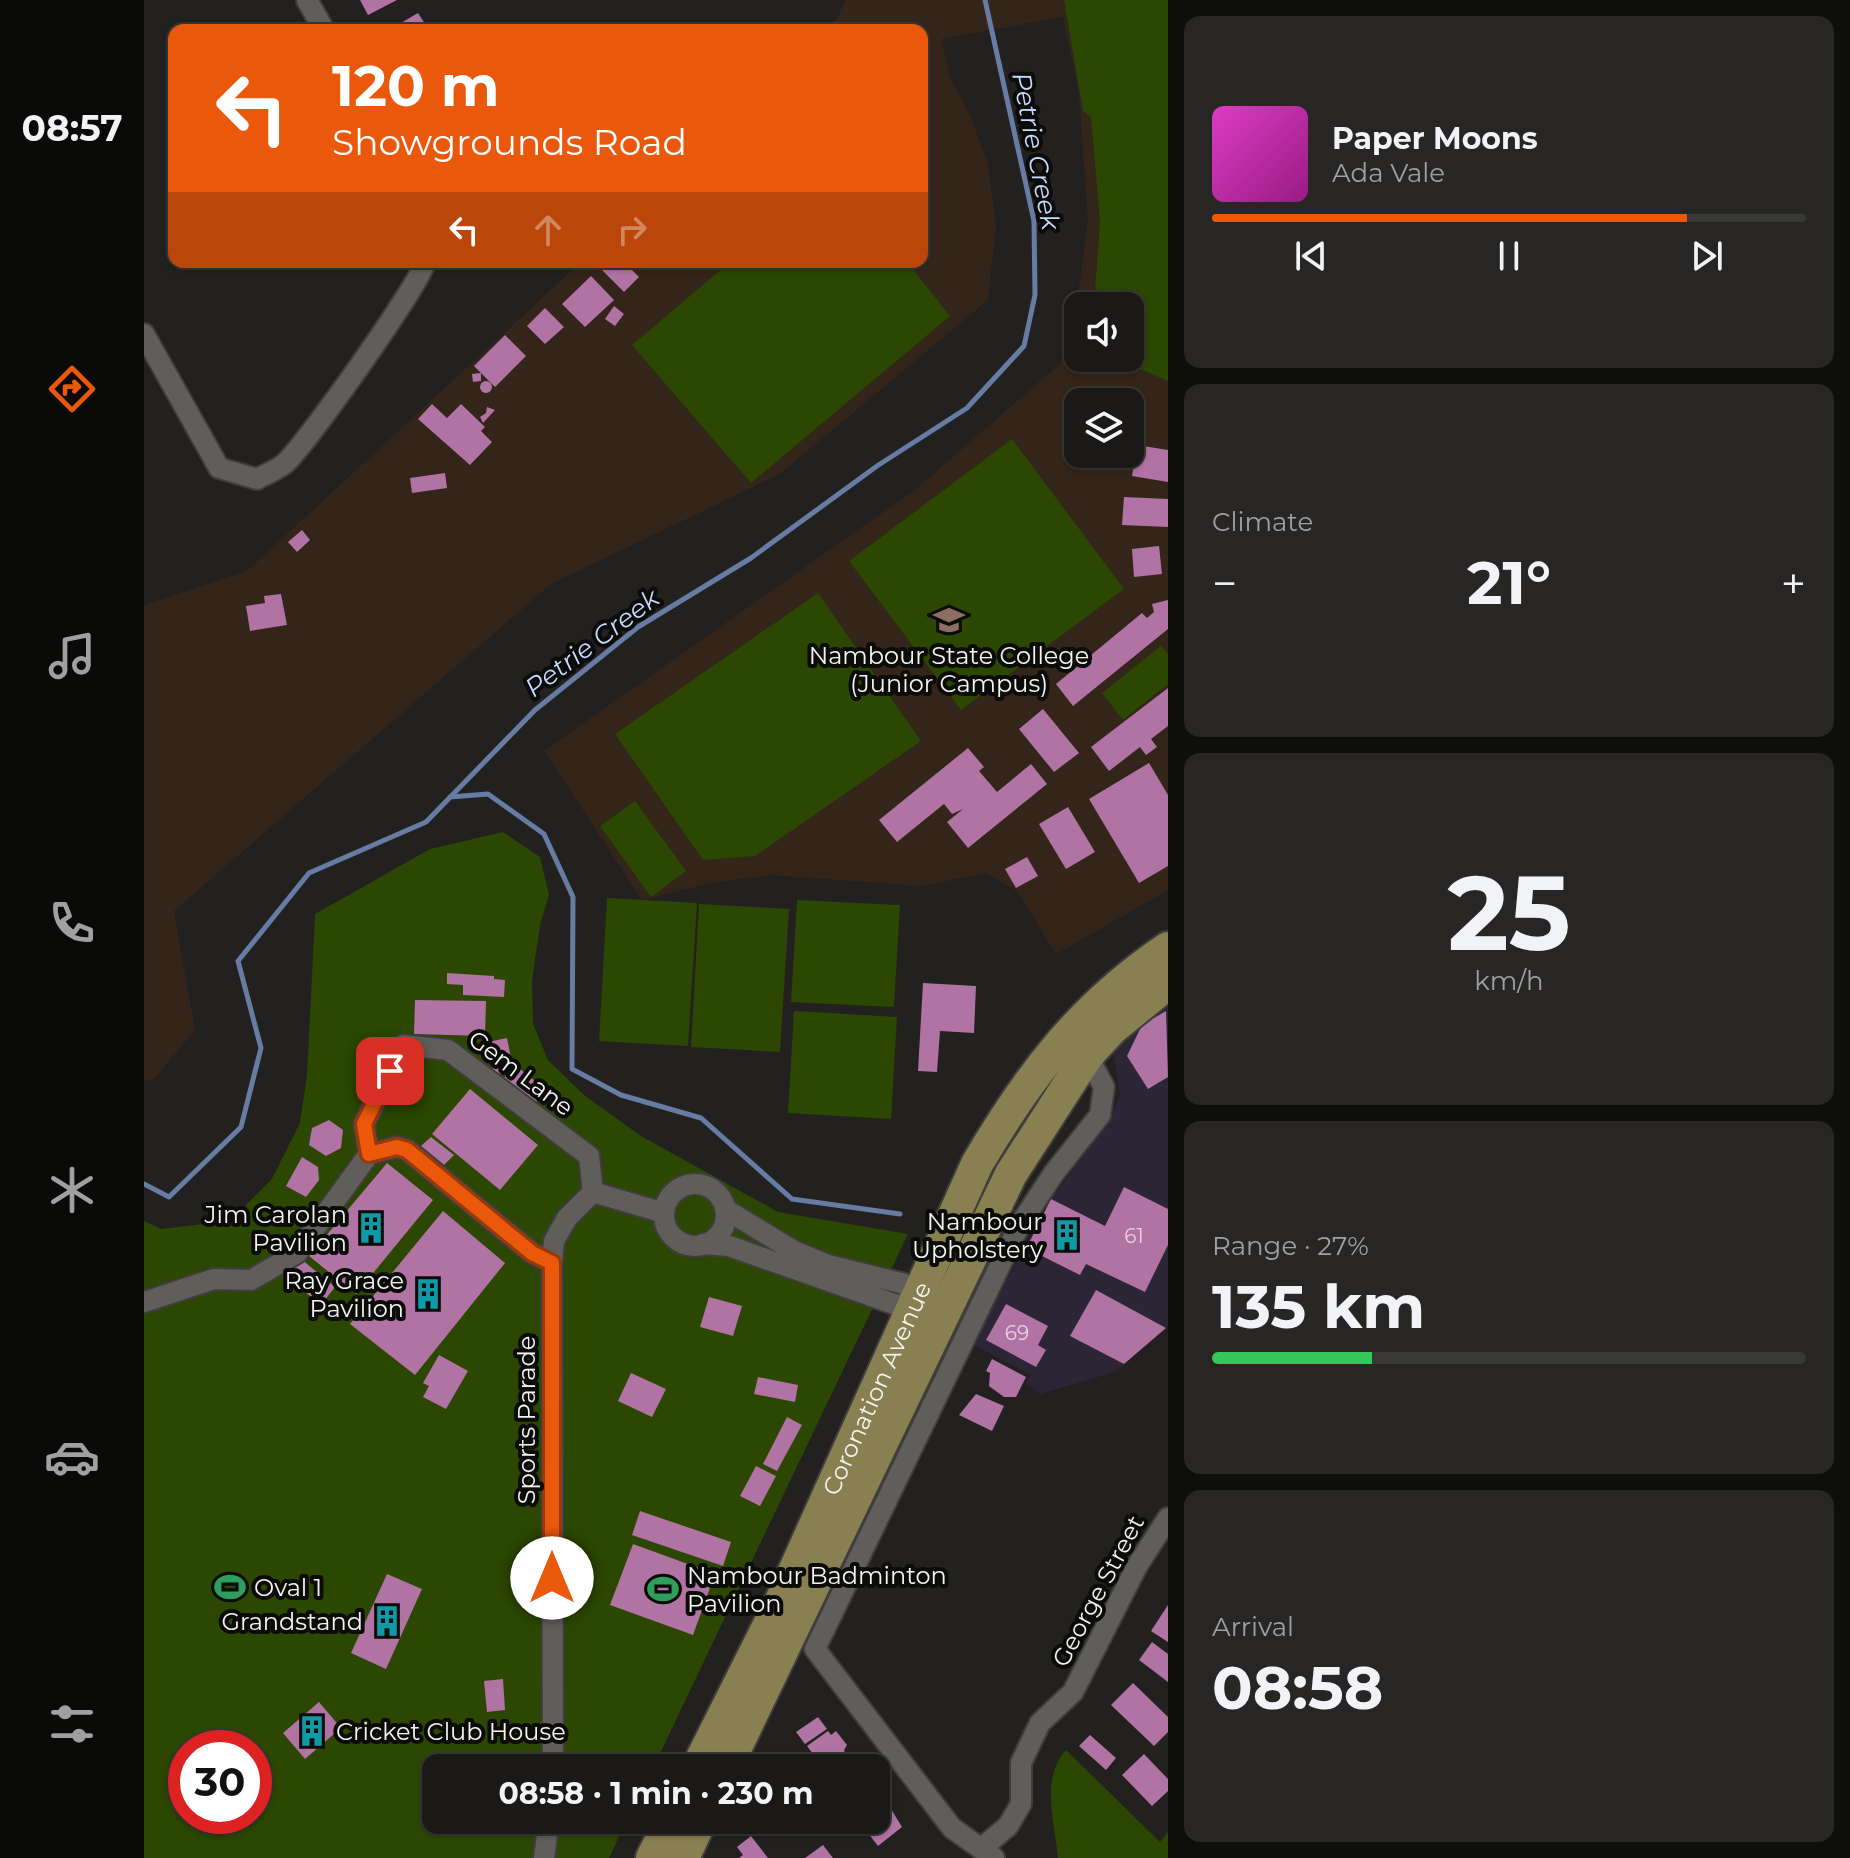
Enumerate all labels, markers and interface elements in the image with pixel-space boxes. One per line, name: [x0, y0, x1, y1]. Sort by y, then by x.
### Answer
text: 120 m: [332, 52, 500, 120]
icon: left: [200, 56, 304, 160]
water label: Petrie Creek: [1005, 69, 1067, 234]
text: 08:57: [22, 106, 122, 150]
text: Showgrounds Road: [332, 120, 687, 164]
text: Paper Moons: [1332, 120, 1538, 157]
text: Ada Vale: [1332, 157, 1445, 189]
icon: left: [442, 208, 486, 252]
icon: ahead: [526, 208, 570, 252]
icon: right: [610, 208, 654, 252]
icon: previous: [1289, 234, 1333, 278]
icon: pause: [1487, 234, 1531, 278]
icon: next: [1685, 234, 1729, 278]
map controls: [1064, 292, 1144, 468]
button: sound: [1064, 292, 1144, 372]
icon: directions: [44, 361, 100, 417]
button: layers: [1064, 388, 1144, 468]
text: Climate: [1212, 506, 1313, 538]
text: 21°: [1467, 546, 1551, 619]
text: −: [1212, 556, 1237, 610]
text: +: [1781, 556, 1806, 610]
water label: Petrie Creek: [518, 581, 667, 704]
school or university icon: Nambour State College (Junior Campus): [932, 603, 966, 637]
icon: music: [44, 628, 100, 684]
place label: Nambour State College (Junior Campus): [809, 641, 1089, 698]
text: 25: [1447, 849, 1571, 976]
icon: phone: [44, 895, 100, 951]
text: km/h: [1474, 965, 1544, 997]
street label: Gem Lane: [463, 1024, 579, 1122]
pin: [356, 1037, 424, 1105]
icon: arrive: [368, 1049, 412, 1093]
icon: climate: [44, 1162, 100, 1218]
place label: Jim Carolan Pavilion: [204, 1200, 347, 1257]
place label: Nambour Upholstery: [912, 1207, 1043, 1264]
building icon: Jim Carolan Pavilion: [354, 1211, 388, 1245]
building icon: Nambour Upholstery: [1050, 1218, 1084, 1252]
house number: 61: [1124, 1224, 1144, 1248]
text: Range · 27%: [1212, 1230, 1369, 1262]
place label: Ray Grace Pavilion: [285, 1266, 404, 1323]
text: 135 km: [1212, 1270, 1425, 1343]
building icon: Ray Grace Pavilion: [411, 1277, 445, 1311]
street label: Coronation Avenue: [816, 1277, 937, 1500]
house number: 69: [1005, 1321, 1029, 1345]
street label: Sports Parade: [512, 1336, 541, 1504]
icon: car: [44, 1429, 100, 1485]
street label: George Street: [1046, 1510, 1150, 1672]
position arrow: [510, 1536, 594, 1620]
place label: Nambour Badminton Pavilion: [687, 1561, 947, 1618]
sports icon: Oval 1: [213, 1570, 247, 1604]
sports icon: Nambour Badminton Pavilion: [646, 1572, 680, 1606]
place label: Oval 1: [254, 1573, 322, 1602]
building icon: Grandstand: [370, 1604, 404, 1638]
place label: Grandstand: [222, 1607, 363, 1636]
text: Arrival: [1212, 1611, 1294, 1643]
text: 08:58: [1212, 1651, 1383, 1724]
icon: filters: [44, 1696, 100, 1752]
building icon: Cricket Club House: [295, 1714, 329, 1748]
place label: Cricket Club House: [336, 1717, 566, 1746]
speed limit sign: 30: [168, 1730, 272, 1834]
text: 08:58 · 1 min · 230 m: [498, 1775, 814, 1812]

